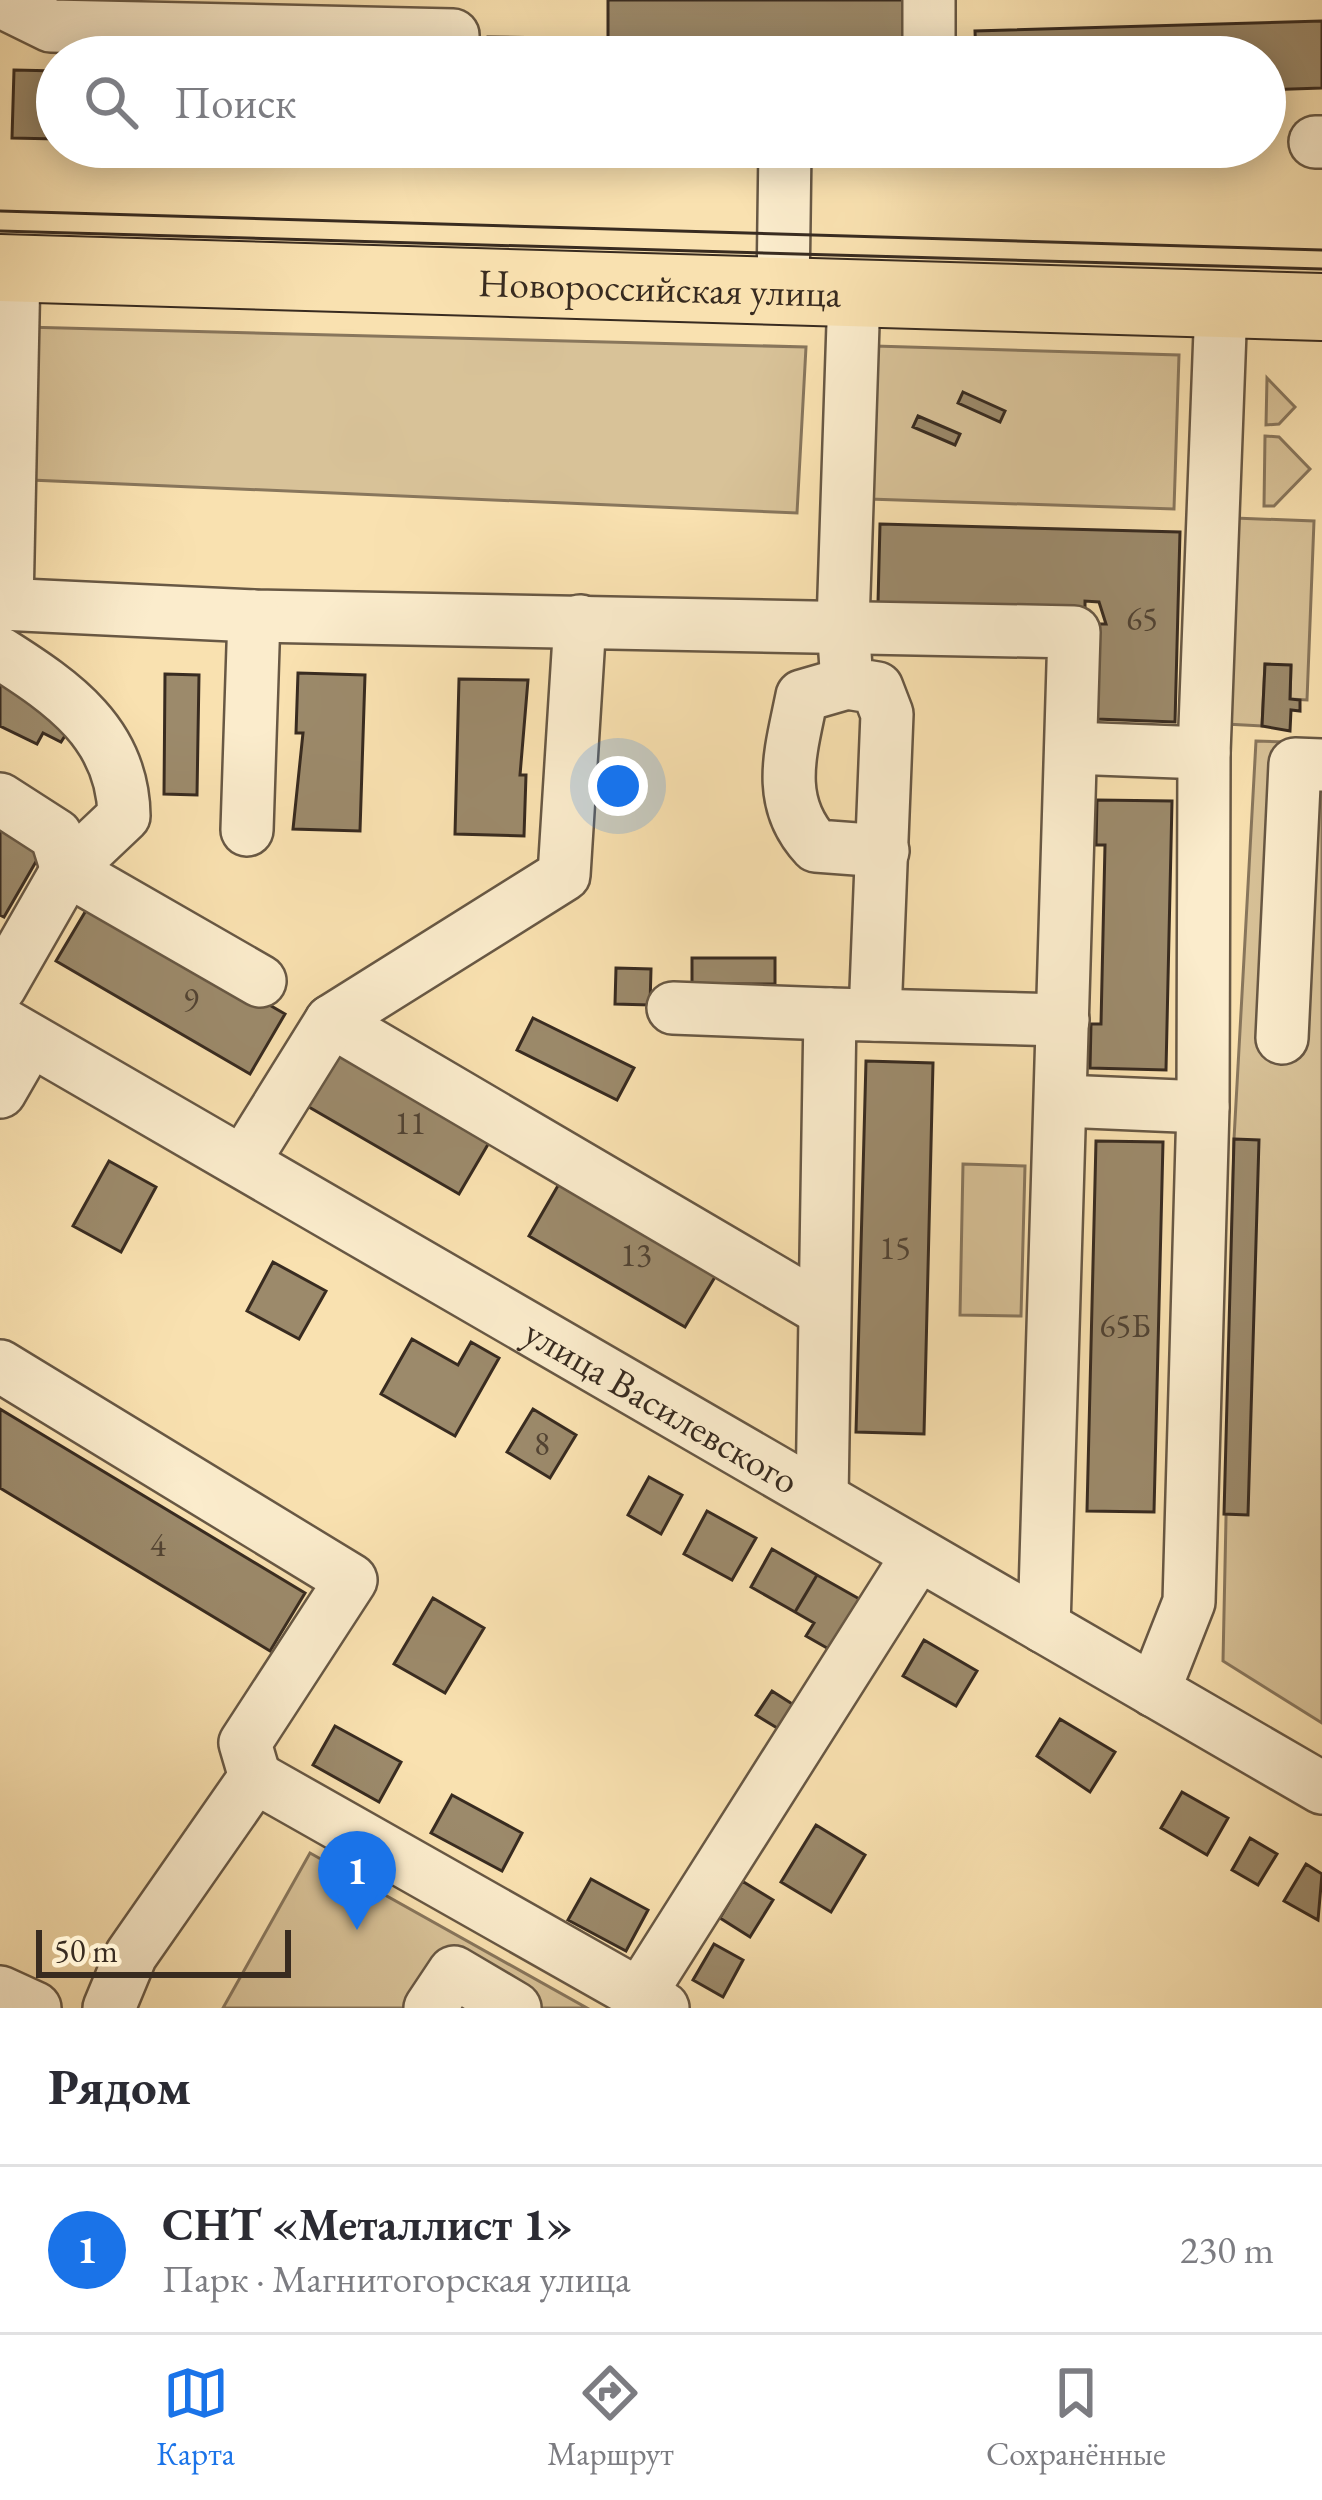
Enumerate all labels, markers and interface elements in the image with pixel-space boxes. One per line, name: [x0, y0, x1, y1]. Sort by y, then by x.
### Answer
search box: [36, 36, 1286, 168]
icon: search: [78, 69, 144, 135]
text: Поиск: [174, 73, 296, 131]
street label: Новороссийская улица: [477, 257, 842, 318]
house number: 65: [1126, 597, 1158, 640]
your location: [588, 756, 648, 816]
house number: 9: [183, 978, 199, 1021]
house number: 11: [394, 1101, 426, 1144]
house number: 15: [879, 1226, 911, 1269]
house number: 13: [620, 1233, 652, 1276]
house number: 65Б: [1099, 1304, 1151, 1347]
street label: улица Василевского: [515, 1306, 809, 1505]
house number: 8: [534, 1422, 550, 1465]
house number: 4: [150, 1523, 166, 1566]
pin: 1: [318, 1831, 396, 1930]
scale bar: [36, 1924, 291, 1977]
text: 50 m: [54, 1929, 118, 1972]
text: Рядом: [48, 2053, 191, 2119]
text: СНТ «Металлист 1»: [162, 2195, 573, 2253]
text: 1: [77, 2224, 97, 2275]
text: 230 m: [1180, 2224, 1274, 2275]
text: Парк · Магнитогорская улица: [162, 2253, 631, 2304]
tab: Карта: [156, 2360, 235, 2475]
tab: Маршрут: [547, 2360, 674, 2475]
tab: Сохранённые: [986, 2360, 1166, 2475]

